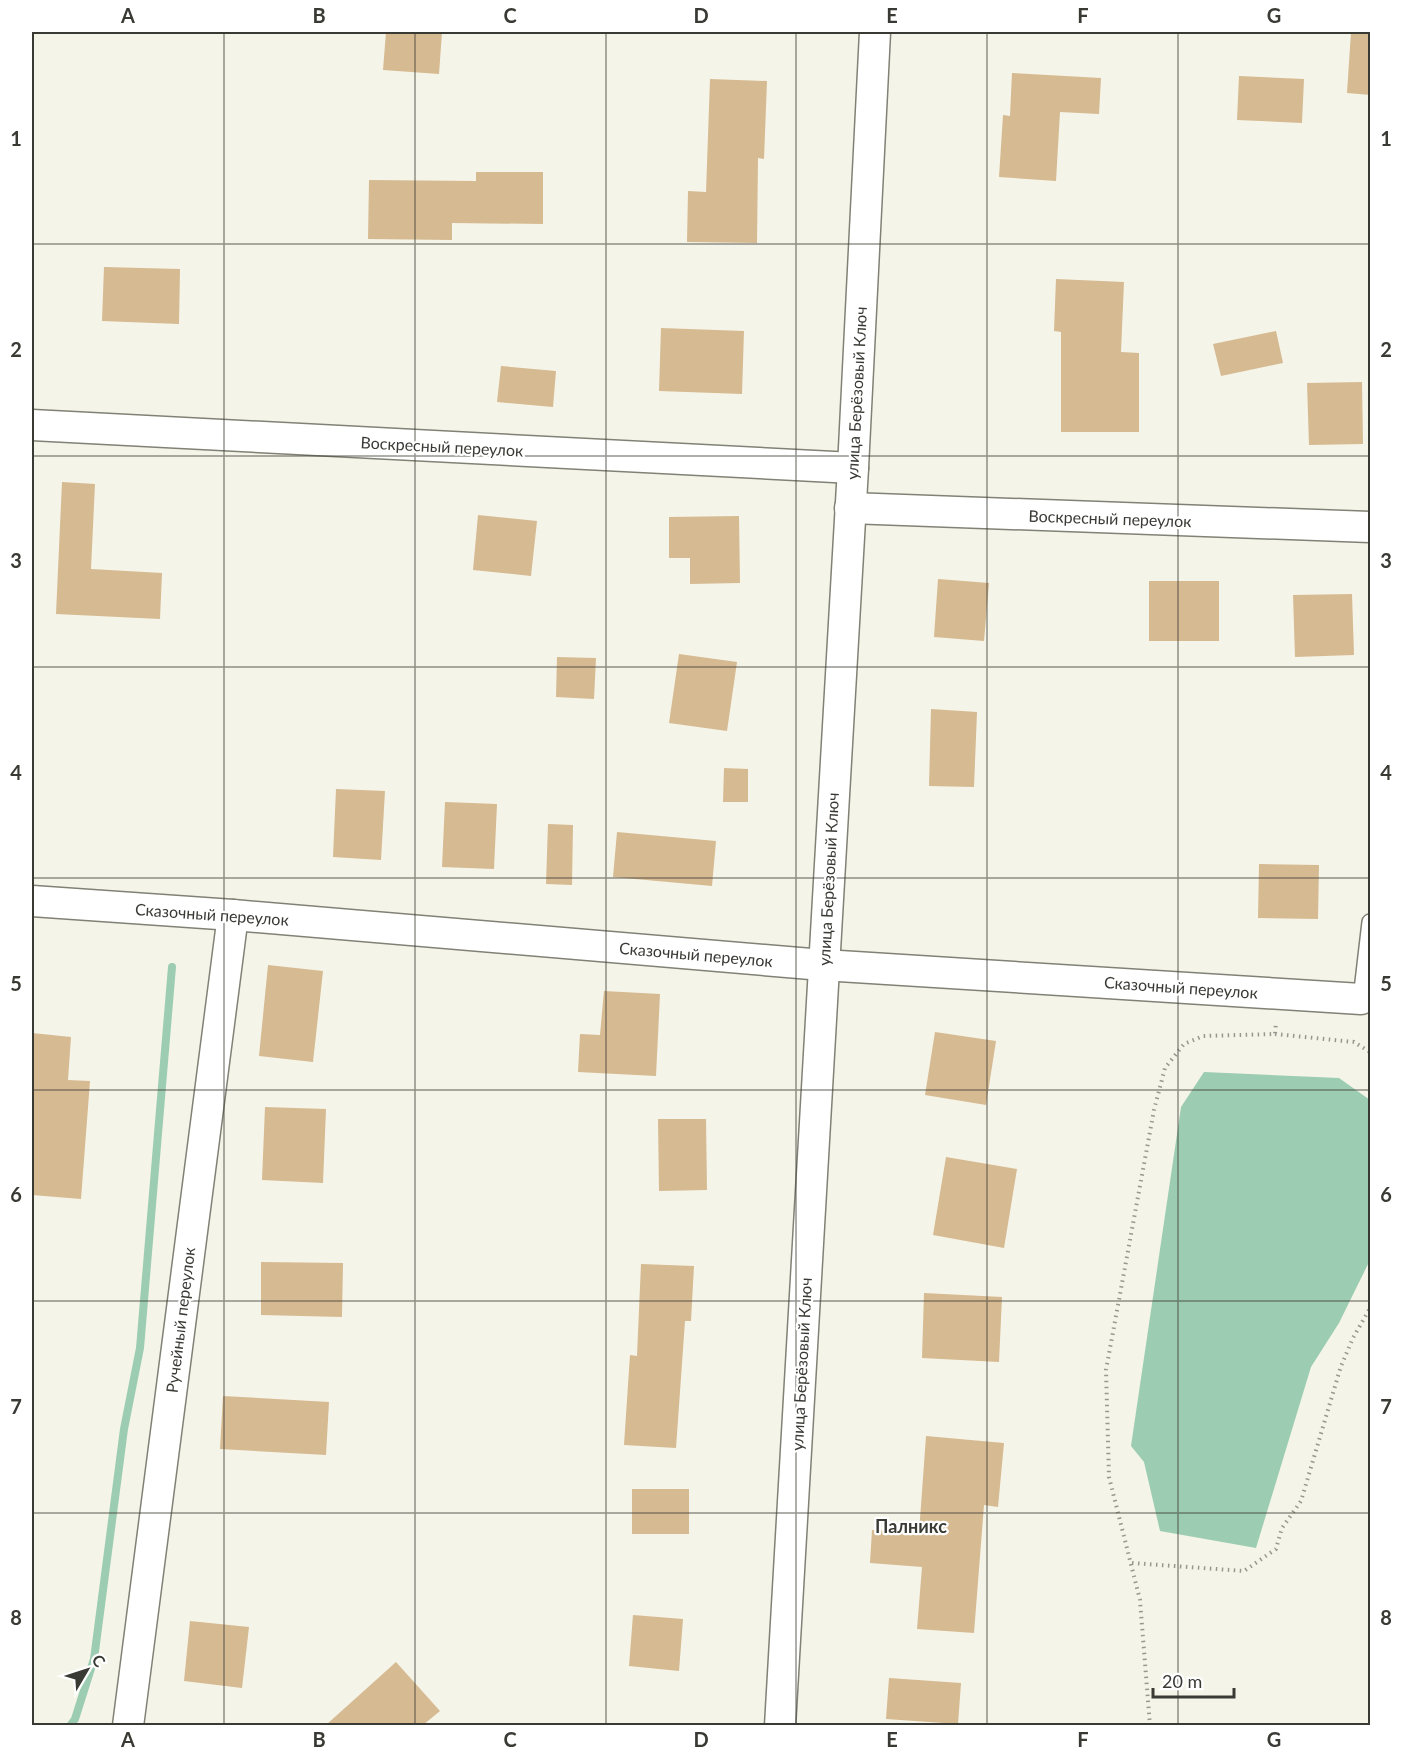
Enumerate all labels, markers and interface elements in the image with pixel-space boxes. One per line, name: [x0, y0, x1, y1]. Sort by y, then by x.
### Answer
text: A: [120, 3, 135, 27]
text: B: [312, 3, 326, 27]
text: C: [503, 3, 517, 27]
text: D: [693, 3, 709, 27]
text: E: [886, 3, 898, 27]
text: F: [1077, 3, 1089, 27]
text: G: [1267, 3, 1281, 27]
text: 1: [10, 126, 22, 150]
text: 1: [1380, 126, 1392, 150]
street label: улица Берёзовый Ключ: [842, 306, 870, 480]
text: 2: [10, 337, 22, 361]
text: 2: [1380, 337, 1392, 361]
street label: Воскресный переулок: [360, 432, 525, 460]
street label: Воскресный переулок: [1028, 506, 1192, 530]
text: 3: [10, 548, 22, 572]
text: 3: [1380, 548, 1392, 572]
text: 4: [10, 760, 22, 784]
text: 4: [1380, 760, 1392, 784]
street label: улица Берёзовый Ключ: [814, 792, 842, 966]
street label: Сказочный переулок: [134, 899, 290, 929]
street label: Сказочный переулок: [618, 938, 774, 970]
text: 5: [10, 971, 22, 995]
text: 5: [1380, 971, 1392, 995]
street label: Сказочный переулок: [1103, 972, 1259, 1002]
text: 6: [10, 1182, 22, 1206]
text: 6: [1380, 1182, 1392, 1206]
street label: Ручейный переулок: [162, 1245, 198, 1394]
street label: улица Берёзовый Ключ: [787, 1277, 815, 1451]
text: 7: [10, 1394, 22, 1418]
text: 7: [1380, 1394, 1392, 1418]
district label: Палникс: [875, 1515, 947, 1537]
text: 8: [10, 1605, 22, 1629]
text: 8: [1380, 1605, 1392, 1629]
north arrow: [57, 1640, 117, 1700]
text: С: [88, 1650, 110, 1671]
scale bar: [1153, 1661, 1234, 1699]
text: 20 m: [1162, 1670, 1202, 1692]
text: A: [120, 1727, 135, 1751]
text: B: [312, 1727, 326, 1751]
text: C: [503, 1727, 517, 1751]
text: D: [693, 1727, 709, 1751]
text: E: [886, 1727, 898, 1751]
text: F: [1077, 1727, 1089, 1751]
text: G: [1267, 1727, 1281, 1751]

